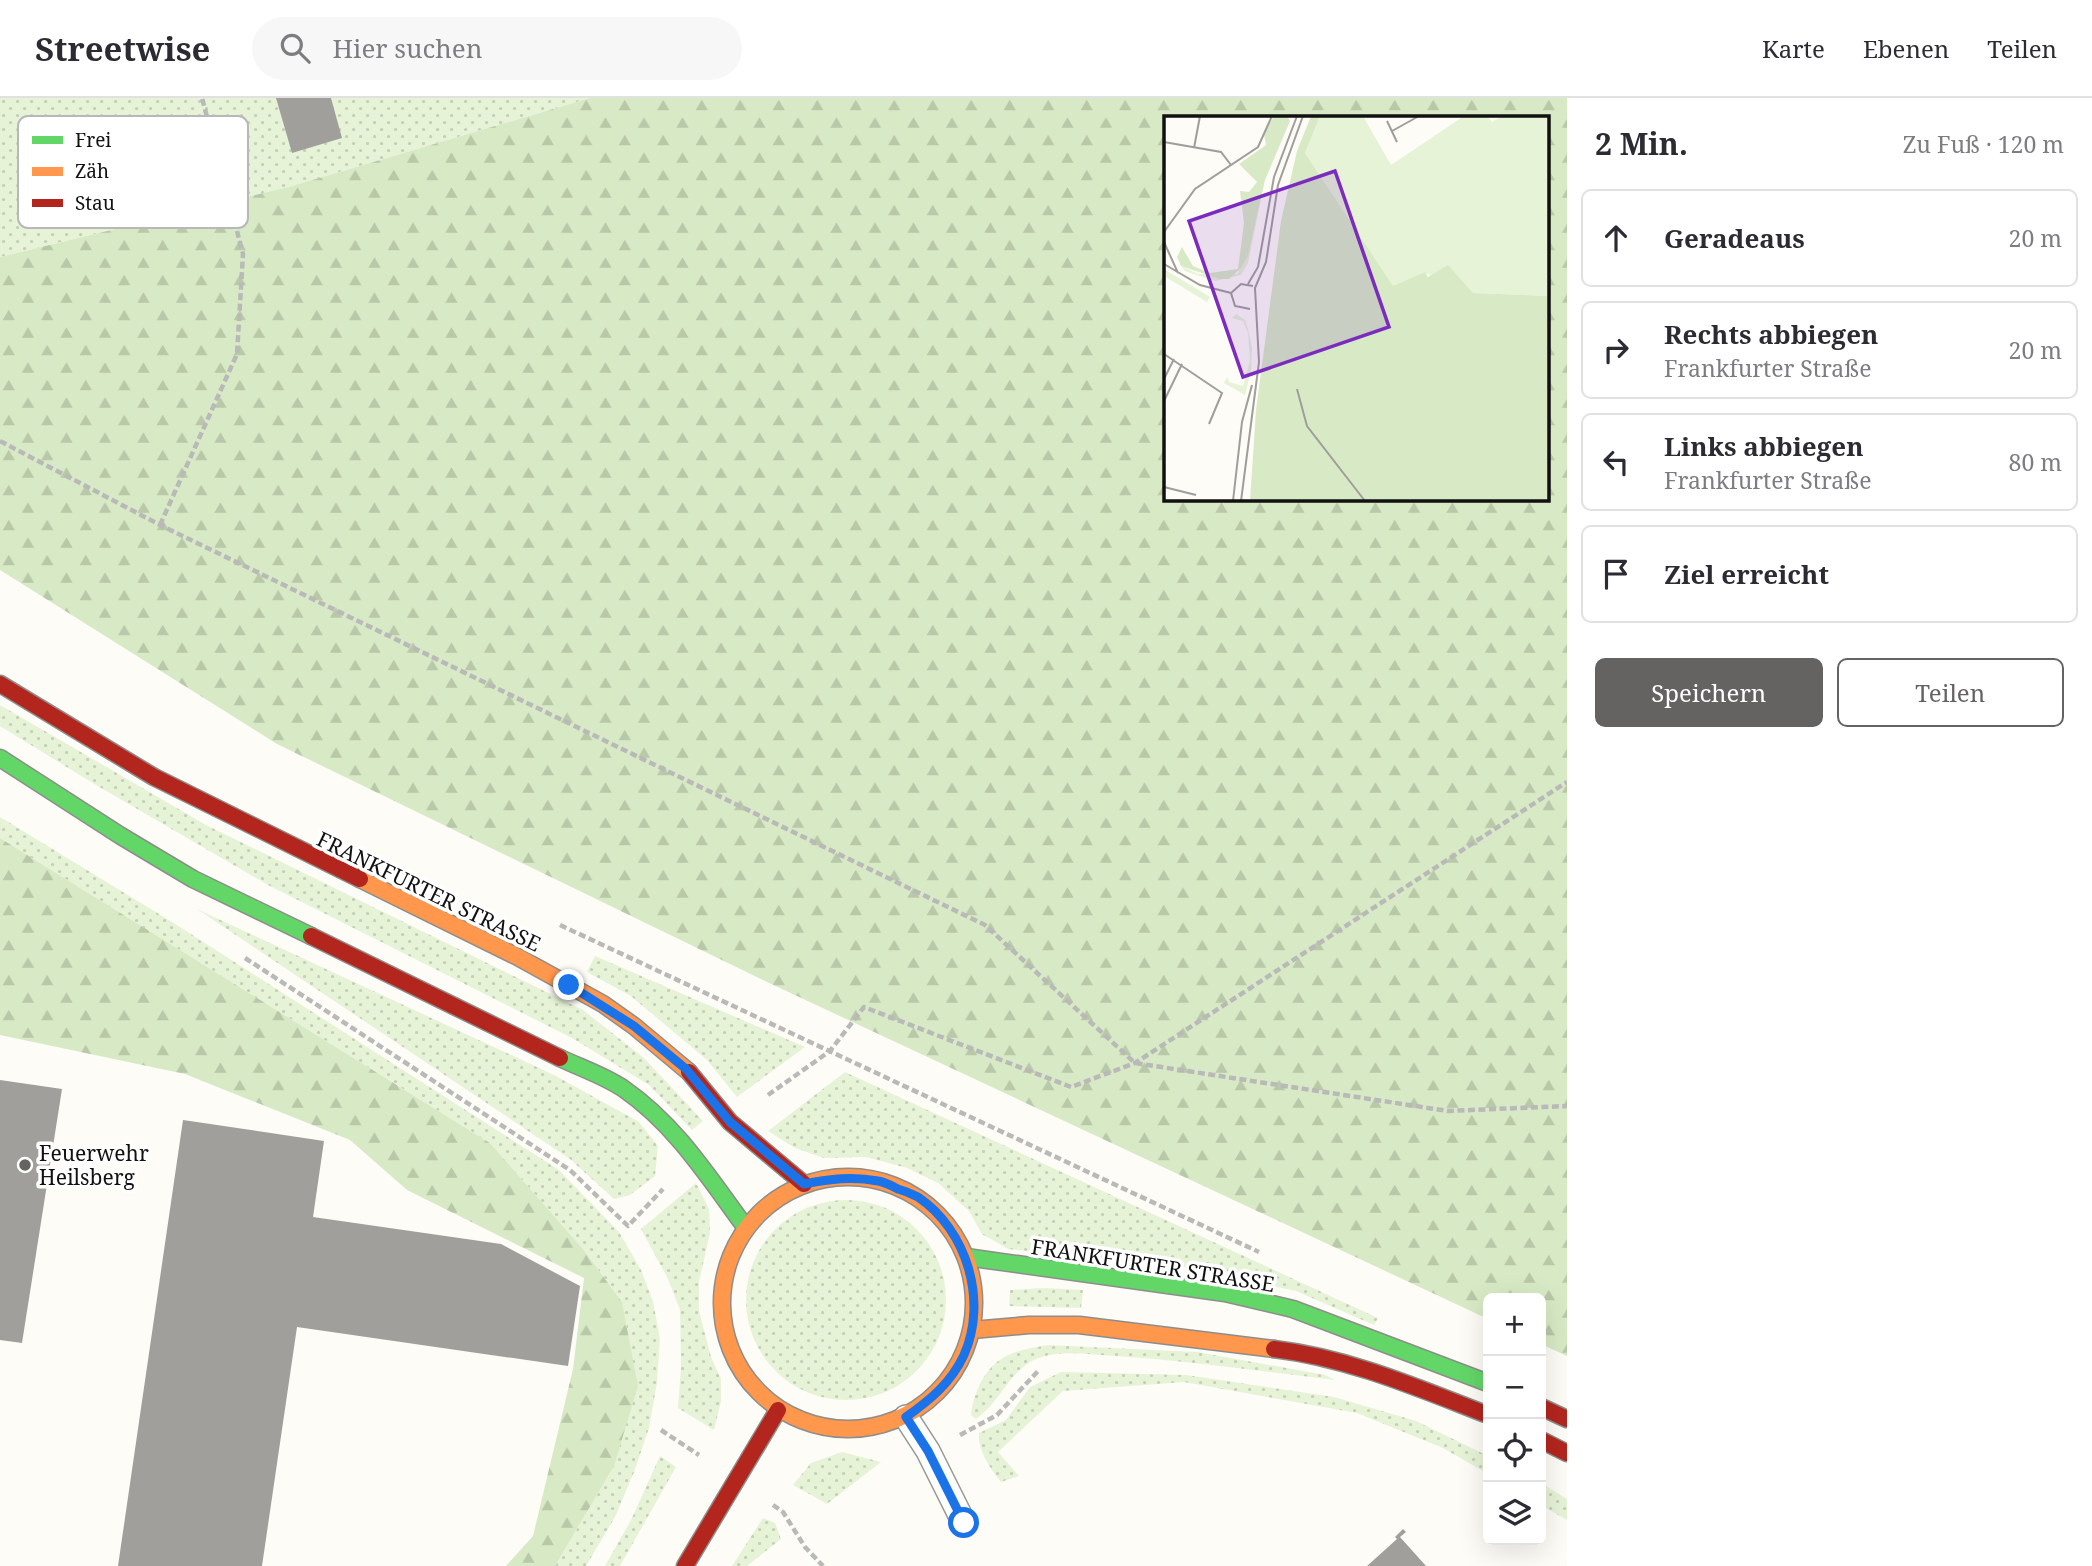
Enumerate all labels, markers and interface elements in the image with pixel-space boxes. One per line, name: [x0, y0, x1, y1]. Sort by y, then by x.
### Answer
search box: [252, 17, 742, 80]
text: Streetwise: [35, 26, 210, 71]
icon: search: [276, 29, 314, 67]
text: Hier suchen: [332, 30, 483, 66]
text: Karte: [1762, 32, 1825, 65]
text: Ebenen: [1863, 32, 1949, 65]
text: Teilen: [1987, 32, 2057, 65]
legend: [18, 116, 248, 228]
inset map: [1164, 116, 1549, 500]
text: 2 Min.: [1595, 123, 1688, 164]
text: Frei: [75, 127, 111, 153]
text: Zu Fuß · 120 m: [1903, 128, 2064, 160]
text: Zäh: [75, 158, 109, 184]
text: Stau: [75, 190, 115, 216]
icon: ahead: [1597, 219, 1635, 257]
text: Geradeaus: [1664, 220, 1805, 256]
text: 20 m: [2009, 222, 2062, 254]
text: Rechts abbiegen: [1664, 316, 1878, 352]
icon: right: [1597, 331, 1635, 369]
text: 20 m: [2009, 334, 2062, 366]
text: Frankfurter Straße: [1664, 352, 1871, 384]
text: Links abbiegen: [1664, 428, 1863, 464]
icon: left: [1597, 443, 1635, 481]
text: 80 m: [2009, 446, 2062, 478]
text: Frankfurter Straße: [1664, 464, 1871, 496]
icon: arrive: [1597, 555, 1635, 593]
text: Ziel erreicht: [1664, 556, 1829, 592]
button: Speichern: [1595, 658, 1823, 727]
button: Teilen: [1837, 658, 2064, 727]
street label: FRANKFURTER STRASSE: [312, 824, 546, 958]
route end: [553, 969, 584, 1000]
place label: Feuerwehr Heilsberg: [39, 1139, 149, 1191]
marker: Feuerwehr Heilsberg: [17, 1157, 33, 1173]
street label: FRANKFURTER STRASSE: [1029, 1232, 1277, 1298]
map controls: [1483, 1293, 1546, 1545]
button: +: [1483, 1293, 1546, 1356]
button: −: [1483, 1356, 1546, 1419]
button: locate: [1483, 1419, 1546, 1482]
button: layers: [1483, 1482, 1546, 1545]
route start: [948, 1507, 979, 1538]

